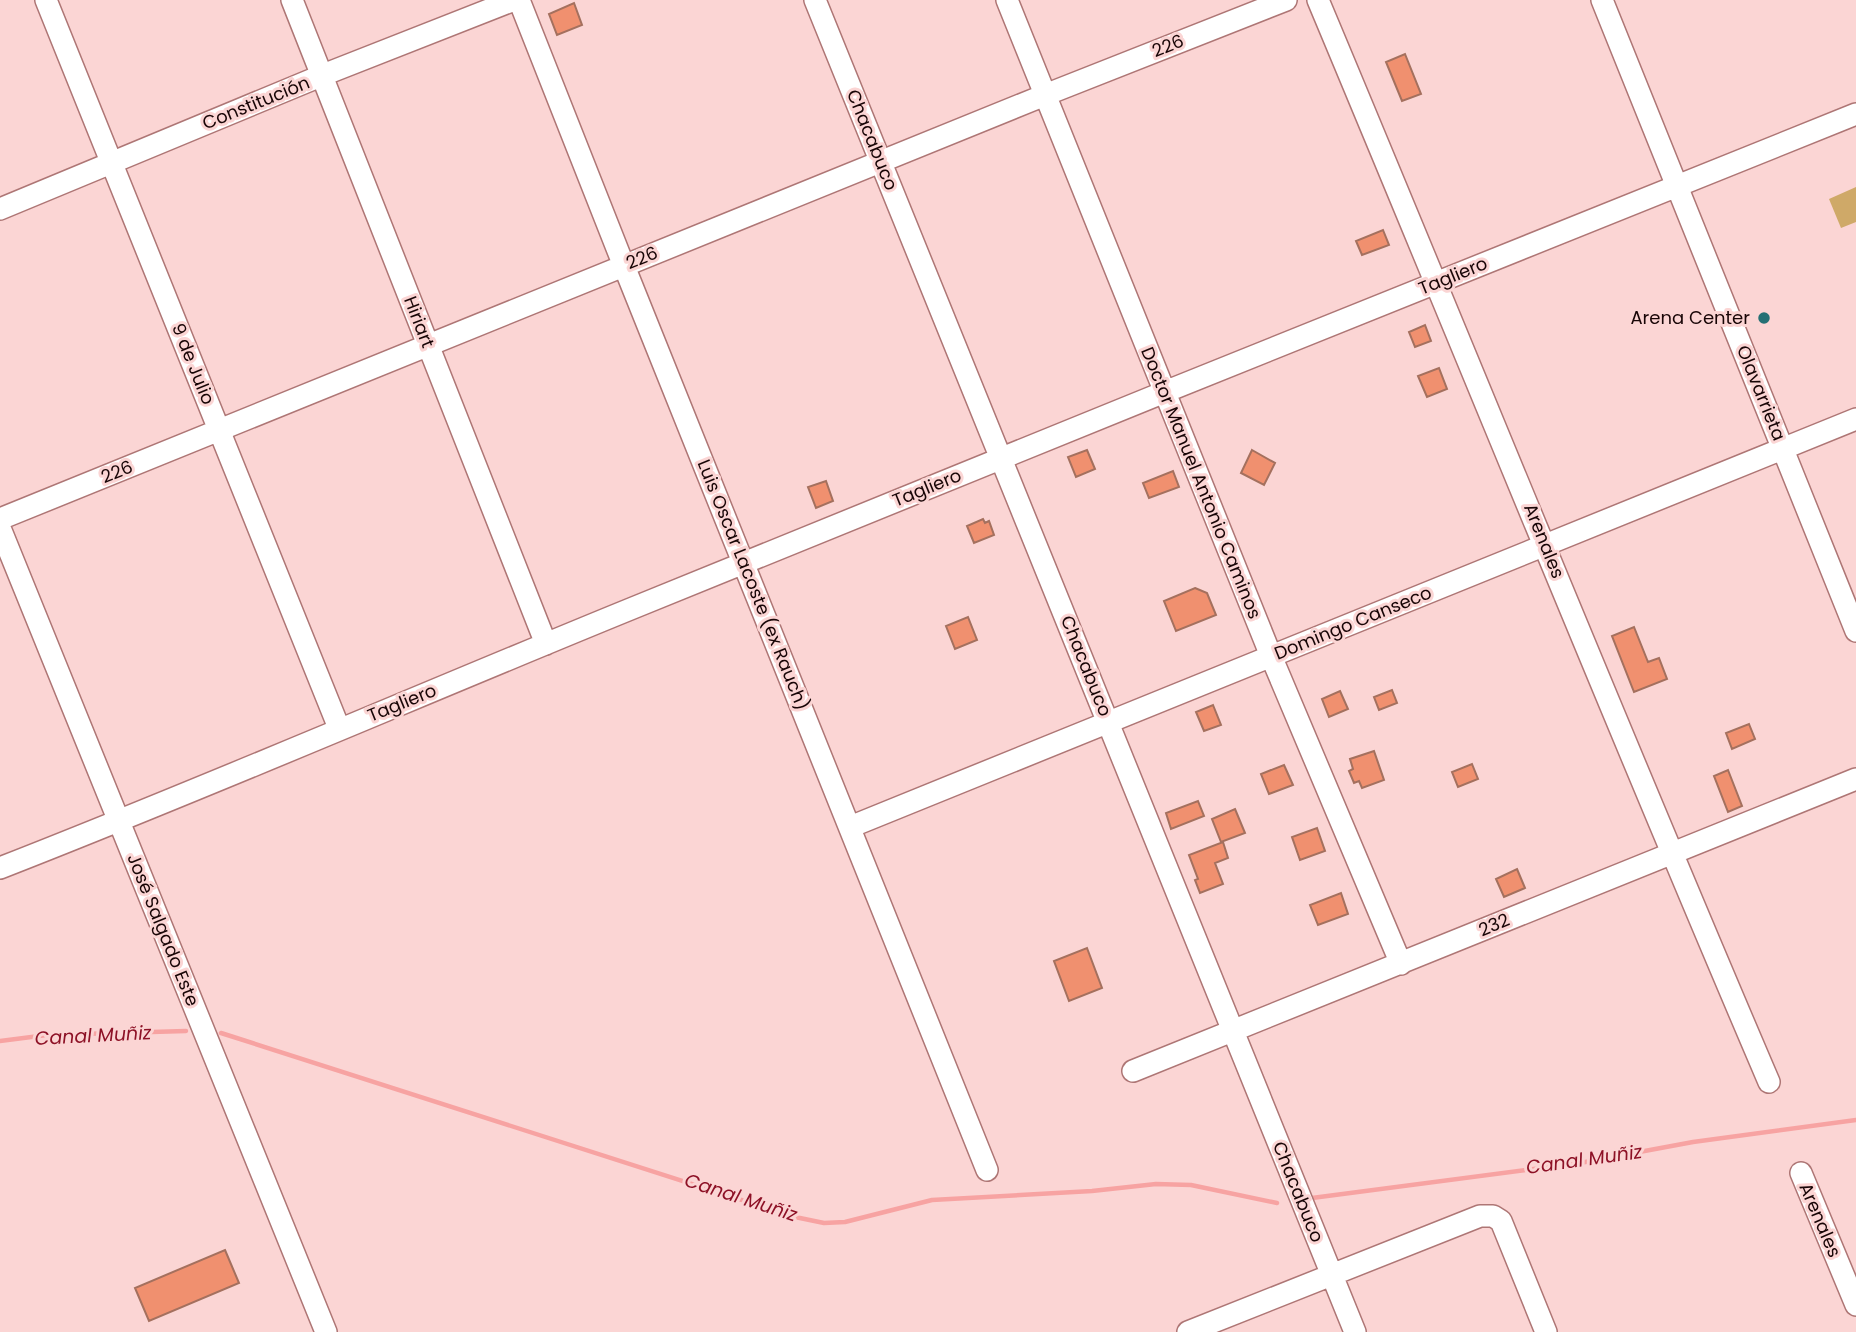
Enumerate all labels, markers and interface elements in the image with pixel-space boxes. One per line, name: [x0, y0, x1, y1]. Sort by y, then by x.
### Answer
street label: 226: [1148, 28, 1187, 63]
street label: Constitución: [198, 70, 313, 135]
street label: Chacabuco: [841, 86, 904, 194]
street label: 226: [622, 240, 661, 275]
street label: Tagliero: [1415, 250, 1491, 301]
street label: Hiriart: [398, 292, 441, 351]
place label: Arena Center: [1630, 305, 1750, 330]
marker: Arena Center: [1756, 310, 1772, 326]
street label: 9 de Julio: [166, 319, 221, 408]
street label: Olavarrieta: [1731, 341, 1792, 444]
street label: Doctor Manuel Antonio Caminos: [1135, 343, 1268, 623]
street label: 226: [97, 454, 136, 489]
street label: Luis Oscar Lacoste (ex Rauch): [692, 456, 815, 714]
street label: Tagliero: [889, 462, 965, 513]
street label: Arenales: [1518, 500, 1571, 582]
street label: Domingo Canseco: [1270, 580, 1435, 666]
street label: Chacabuco: [1055, 612, 1118, 720]
street label: Tagliero: [364, 677, 440, 728]
street label: José Salgado Este: [121, 850, 206, 1010]
street label: 232: [1475, 907, 1513, 942]
water label: Canal Muñiz: [34, 1019, 152, 1052]
street label: Chacabuco: [1267, 1138, 1330, 1246]
water label: Canal Muñiz: [1524, 1138, 1644, 1181]
water label: Canal Muñiz: [681, 1167, 801, 1228]
street label: Arenales: [1794, 1179, 1847, 1261]

